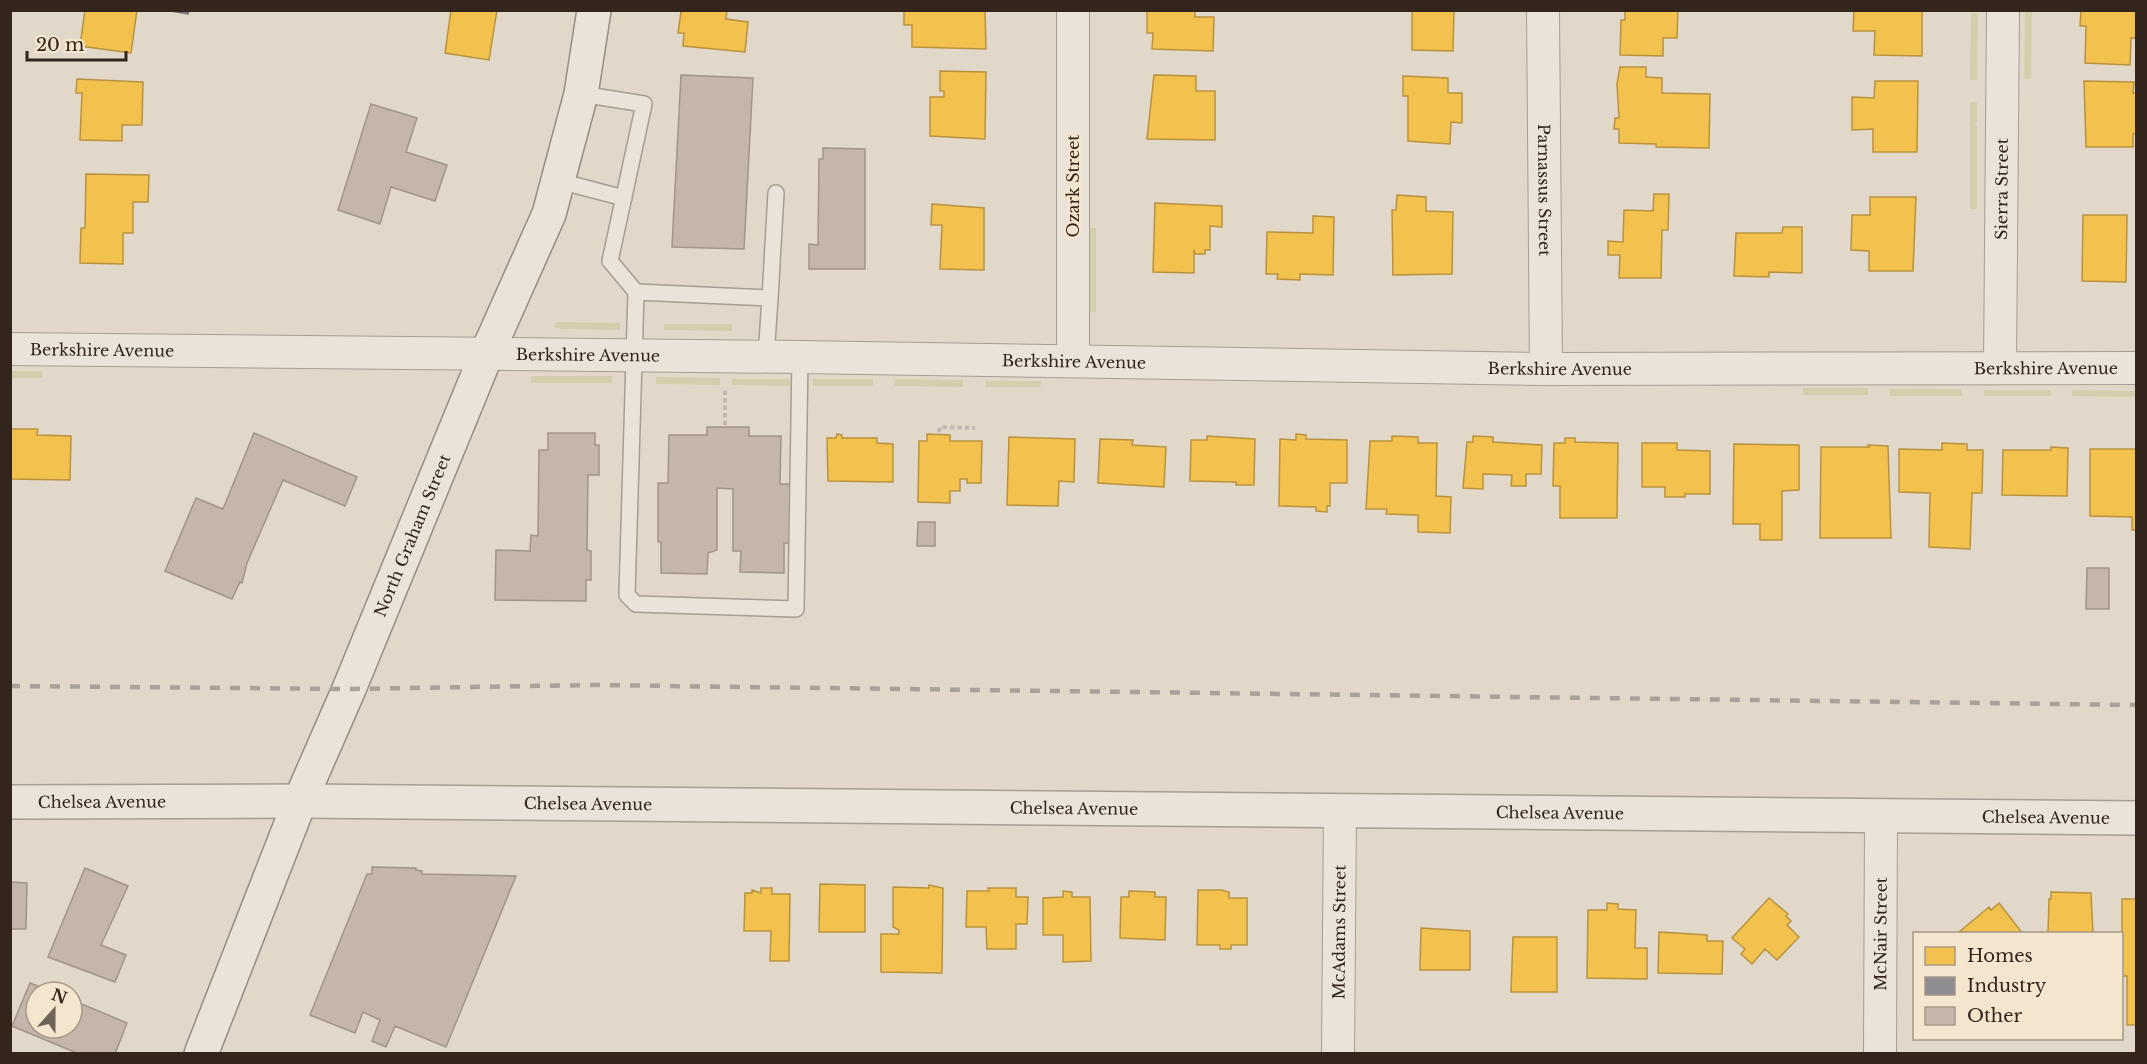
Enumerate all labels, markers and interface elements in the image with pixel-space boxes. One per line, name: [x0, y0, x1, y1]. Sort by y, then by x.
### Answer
scale bar: [27, 24, 126, 62]
text: 20 m: [36, 34, 84, 56]
street label: Parnassus Street: [1534, 124, 1555, 256]
street label: Ozark Street: [1063, 135, 1083, 237]
street label: Sierra Street: [1991, 138, 2012, 240]
street label: Berkshire Avenue: [30, 339, 174, 361]
street label: Berkshire Avenue: [516, 344, 660, 366]
street label: Berkshire Avenue: [1002, 350, 1146, 373]
street label: Berkshire Avenue: [1488, 358, 1632, 379]
street label: Berkshire Avenue: [1974, 358, 2118, 378]
street label: North Graham Street: [370, 451, 454, 620]
street label: Chelsea Avenue: [38, 791, 166, 812]
street label: Chelsea Avenue: [524, 793, 652, 814]
street label: Chelsea Avenue: [1010, 798, 1138, 819]
street label: Chelsea Avenue: [1496, 802, 1624, 823]
street label: Chelsea Avenue: [1982, 807, 2110, 828]
street label: McAdams Street: [1328, 865, 1350, 999]
street label: McNair Street: [1870, 877, 1891, 991]
legend: [1913, 932, 2123, 1040]
text: Homes: [1967, 945, 2033, 967]
text: Industry: [1967, 975, 2047, 997]
north arrow: [24, 980, 84, 1040]
text: N: [49, 984, 70, 1008]
text: Other: [1967, 1005, 2023, 1027]

